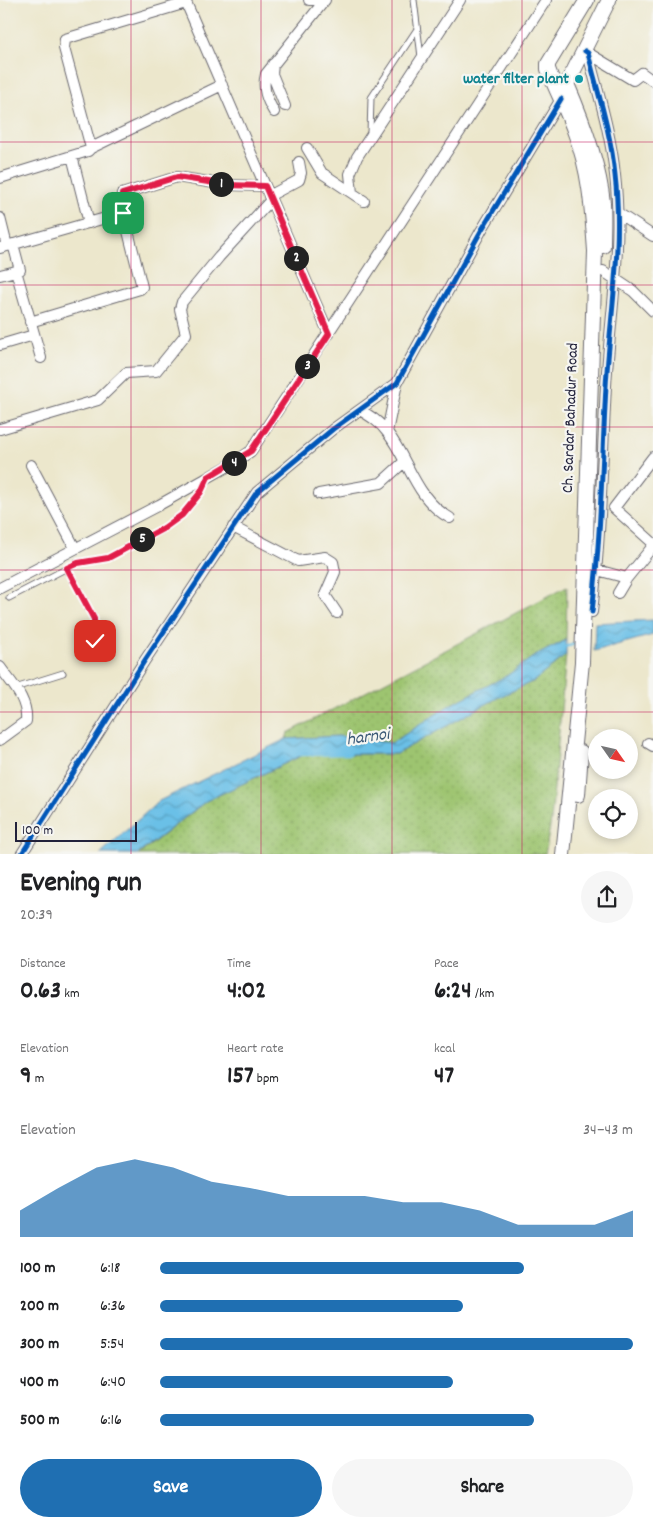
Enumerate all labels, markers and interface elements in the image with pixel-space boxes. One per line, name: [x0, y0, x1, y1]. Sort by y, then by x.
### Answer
place label: water filter plant: [463, 68, 569, 91]
marker: water filter plant: [573, 73, 585, 85]
pin: 1: [208, 172, 234, 196]
text: 1: [220, 174, 223, 194]
pin: [102, 192, 144, 234]
icon: arrive: [109, 199, 137, 227]
pin: 2: [284, 246, 308, 270]
text: 2: [293, 248, 300, 268]
street label: Ch. Sardar Bahadur Road: [557, 342, 585, 494]
pin: 3: [294, 354, 320, 378]
text: 3: [304, 356, 311, 376]
pin: 4: [222, 450, 246, 476]
text: 4: [232, 453, 237, 473]
pin: 5: [130, 526, 154, 552]
text: 5: [139, 529, 146, 549]
pin: [74, 620, 116, 662]
icon: check: [81, 627, 109, 655]
water label: harnoi: [345, 722, 394, 753]
north arrow: [588, 729, 638, 779]
map controls: [588, 729, 638, 839]
button: locate: [588, 789, 638, 839]
scale bar: [15, 819, 138, 843]
text: 100 m: [22, 821, 53, 841]
text: Evening run: [20, 865, 142, 905]
button: share: [581, 871, 633, 923]
text: 20:39: [20, 904, 53, 927]
text: Distance: [20, 954, 66, 974]
text: Time: [227, 954, 251, 974]
text: Pace: [434, 954, 459, 974]
text: 0.63: [20, 974, 61, 1010]
text: 4:02: [227, 974, 266, 1010]
text: 6:24: [434, 974, 472, 1010]
text: km: [61, 984, 80, 1004]
text: /km: [472, 984, 494, 1004]
text: Elevation: [20, 1039, 69, 1059]
text: Heart rate: [227, 1039, 284, 1059]
text: kcal: [434, 1039, 455, 1059]
text: 9: [20, 1059, 31, 1095]
text: 157: [227, 1059, 254, 1095]
text: 47: [434, 1059, 454, 1095]
text: m: [31, 1069, 44, 1089]
text: bpm: [254, 1069, 279, 1089]
text: Elevation: [20, 1119, 76, 1142]
text: 34–43 m: [583, 1119, 633, 1142]
text: 100 m: [20, 1257, 56, 1280]
text: 6:18: [100, 1257, 120, 1280]
text: 200 m: [20, 1295, 59, 1318]
text: 6:36: [100, 1295, 125, 1318]
text: 300 m: [20, 1333, 59, 1356]
text: 5:54: [100, 1333, 124, 1356]
text: 400 m: [20, 1371, 59, 1394]
text: 6:40: [100, 1371, 126, 1394]
text: 500 m: [20, 1409, 60, 1432]
text: 6:16: [100, 1409, 122, 1432]
button: Save: [20, 1459, 322, 1517]
button: Share: [332, 1459, 633, 1517]

